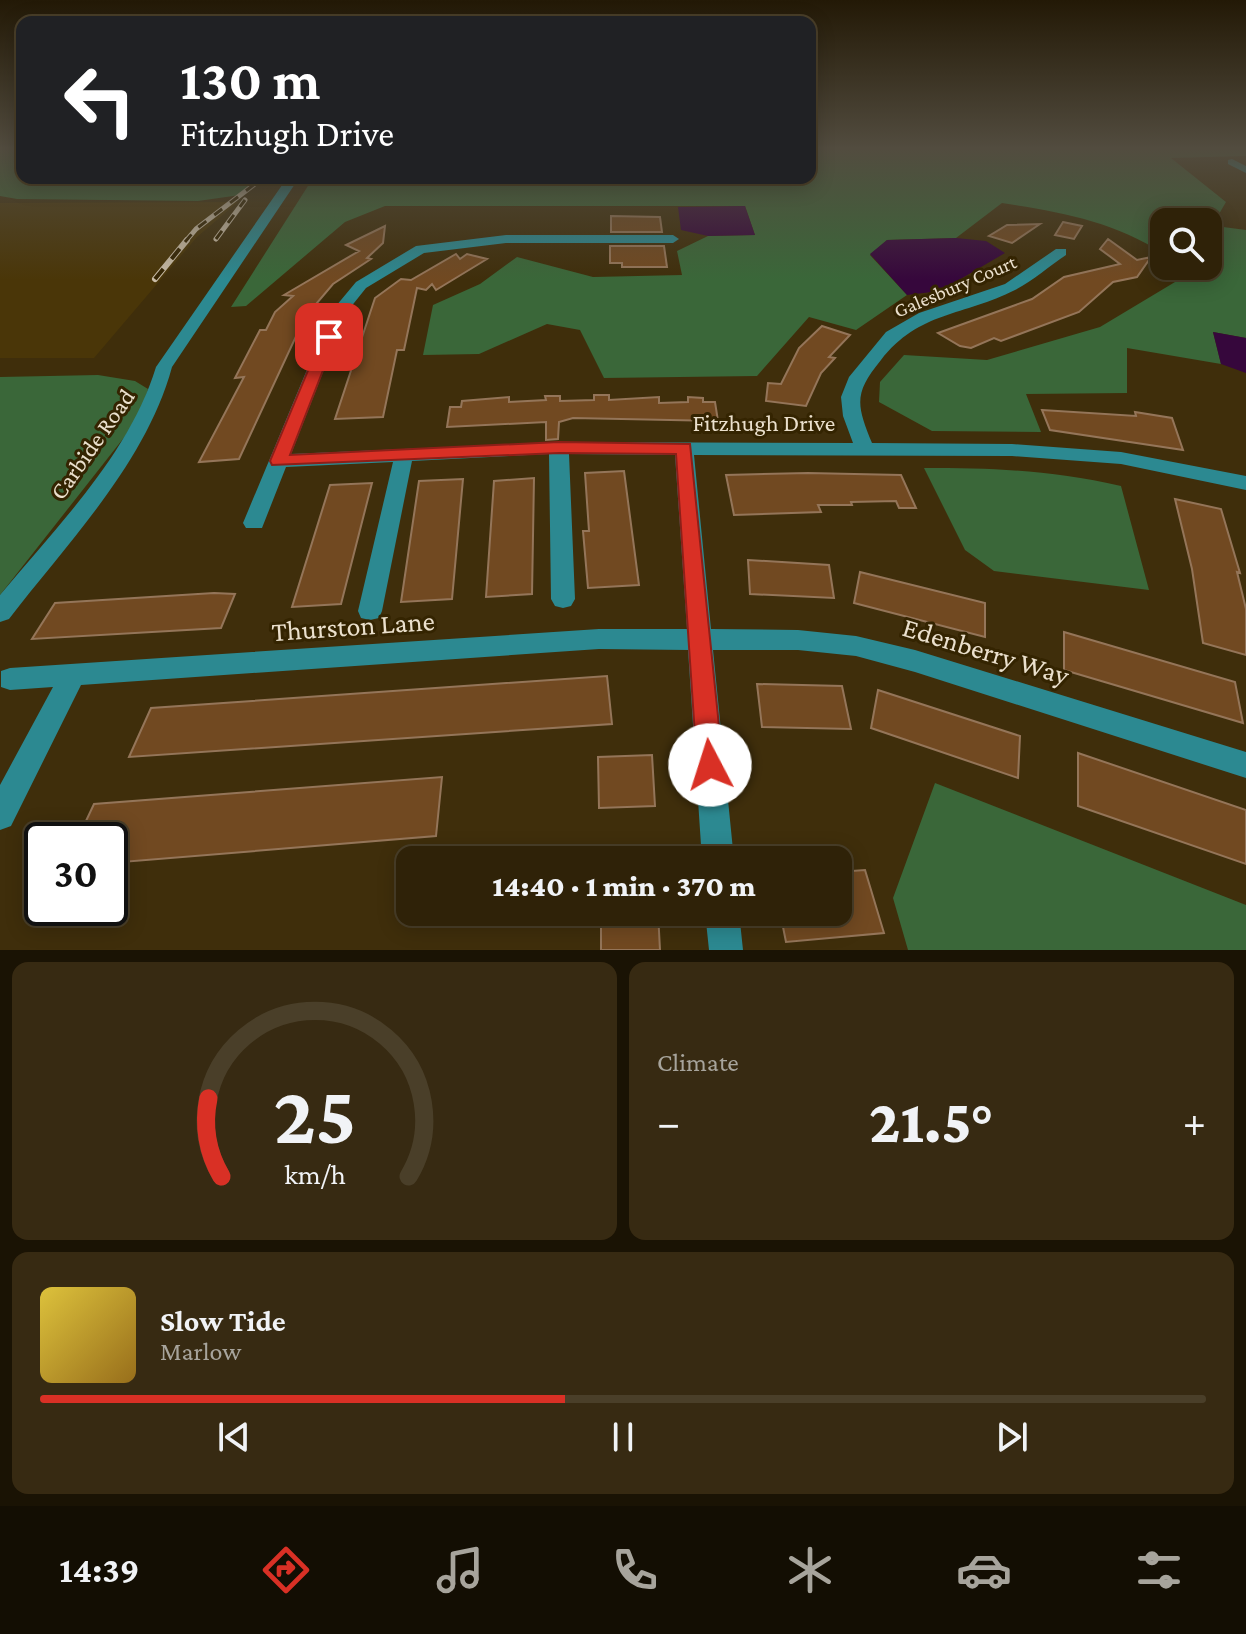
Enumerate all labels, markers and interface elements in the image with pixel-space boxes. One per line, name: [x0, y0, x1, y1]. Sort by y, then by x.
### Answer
icon: left: [48, 48, 152, 152]
text: 130 m: [180, 49, 321, 111]
text: Fitzhugh Drive: [180, 114, 394, 154]
map controls: [1150, 208, 1222, 280]
button: search: [1150, 208, 1222, 280]
street label: Galesbury Court: [891, 250, 1020, 323]
pin: [295, 303, 363, 371]
icon: arrive: [307, 315, 351, 359]
street label: Carbide Road: [44, 383, 140, 504]
street label: Fitzhugh Drive: [693, 409, 835, 436]
street label: Thurston Lane: [270, 605, 436, 647]
street label: Edenberry Way: [899, 611, 1074, 691]
position arrow: [668, 723, 752, 807]
speed limit sign: 30: [24, 822, 128, 926]
text: 14:40 · 1 min · 370 m: [492, 869, 756, 902]
text: Climate: [657, 1048, 739, 1077]
text: 25: [273, 1068, 356, 1161]
text: 21.5°: [869, 1088, 994, 1155]
text: −: [657, 1098, 680, 1146]
text: +: [1183, 1098, 1206, 1146]
text: km/h: [284, 1158, 345, 1190]
text: Slow Tide: [160, 1304, 286, 1337]
text: Marlow: [160, 1337, 241, 1366]
icon: previous: [212, 1415, 256, 1459]
icon: pause: [601, 1415, 645, 1459]
icon: next: [990, 1415, 1034, 1459]
icon: directions: [258, 1542, 314, 1598]
icon: music: [432, 1542, 488, 1598]
icon: phone: [607, 1542, 663, 1598]
icon: climate: [782, 1542, 838, 1598]
icon: car: [956, 1542, 1012, 1598]
icon: filters: [1131, 1542, 1187, 1598]
text: 14:39: [59, 1550, 139, 1590]

